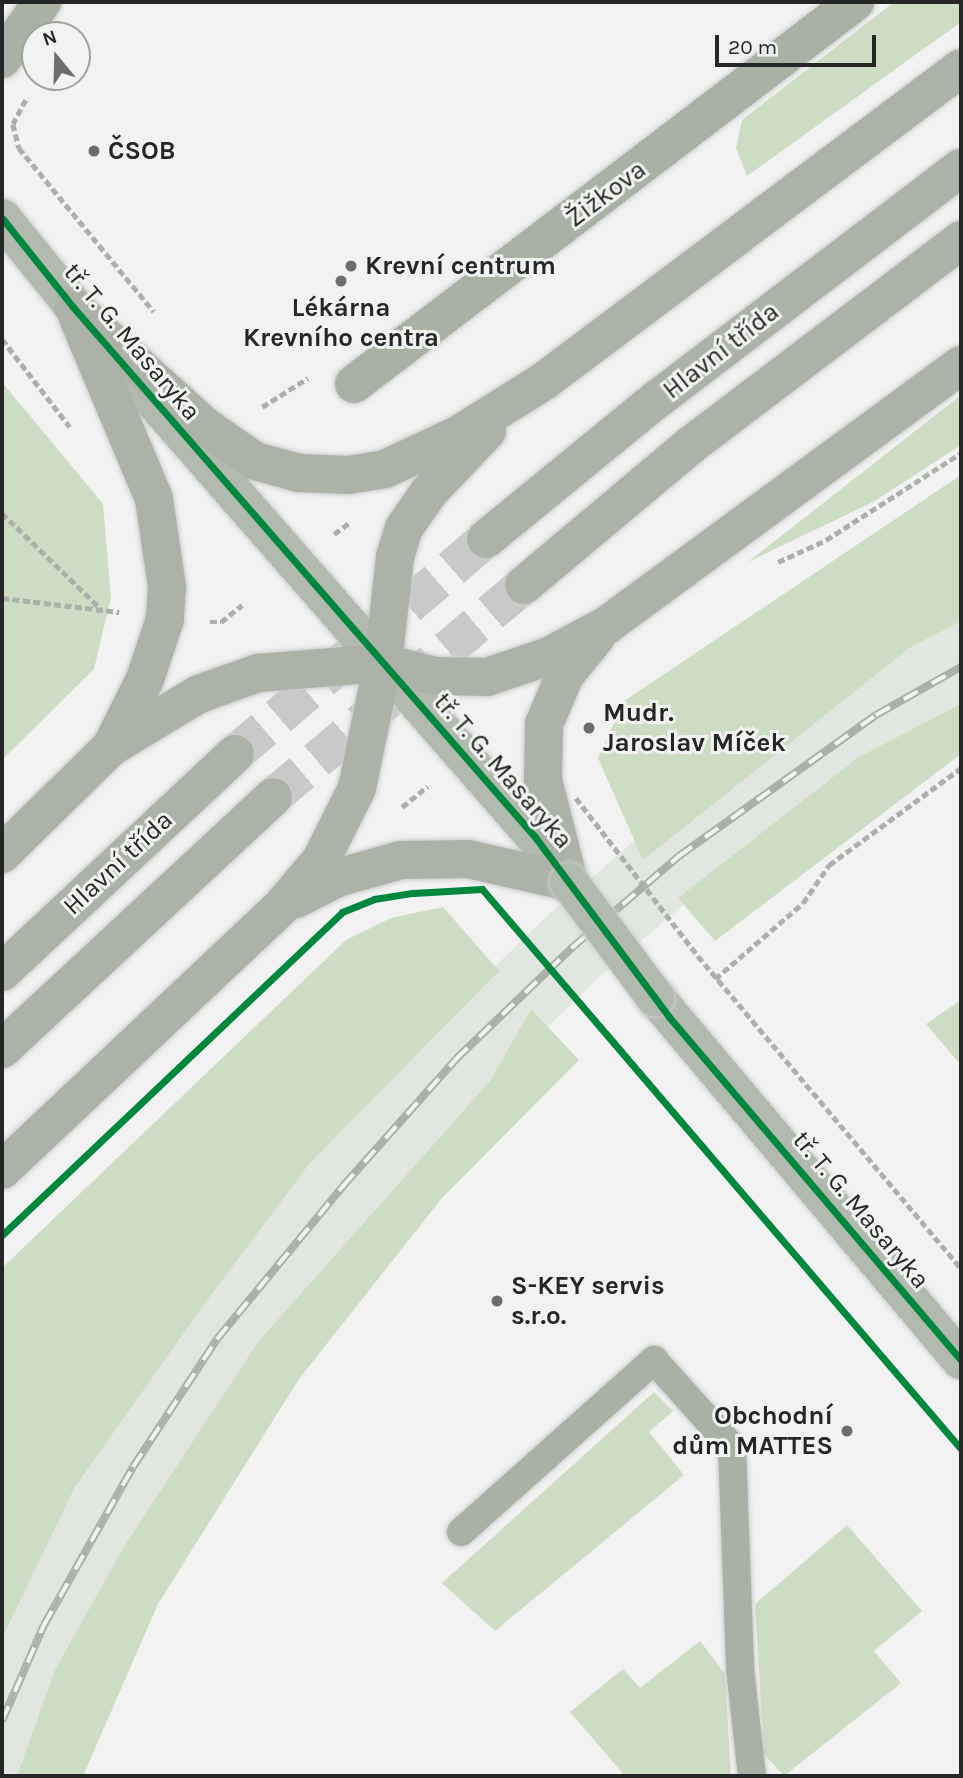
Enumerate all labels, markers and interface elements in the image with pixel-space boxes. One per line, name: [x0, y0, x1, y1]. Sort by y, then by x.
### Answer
north arrow: [21, 21, 91, 91]
scale bar: [718, 21, 879, 65]
text: N: [40, 25, 60, 51]
text: 20 m: [728, 35, 777, 59]
place label: ČSOB: [108, 135, 176, 167]
marker: ČSOB: [86, 143, 102, 159]
street label: Žižkova: [560, 154, 652, 234]
place label: Krevní centrum: [365, 250, 556, 282]
street label: tř. T. G. Masaryka: [57, 257, 207, 427]
marker: Krevní centrum: [343, 258, 359, 274]
marker: Lékárna Krevního centra: [333, 273, 349, 289]
place label: Lékárna Krevního centra: [243, 292, 439, 354]
street label: Hlavní třída: [657, 296, 785, 406]
street label: tř. T. G. Masaryka: [427, 687, 579, 855]
place label: Mudr. Jaroslav Míček: [603, 697, 786, 758]
marker: Mudr. Jaroslav Míček: [581, 720, 597, 736]
street label: Hlavní třída: [57, 804, 179, 922]
street label: tř. T. G. Masaryka: [786, 1125, 936, 1295]
place label: S-KEY servis s.r.o.: [511, 1270, 665, 1332]
marker: S-KEY servis s.r.o.: [489, 1293, 505, 1309]
place label: Obchodní dům MATTES: [672, 1400, 833, 1462]
marker: Obchodní dům MATTES: [839, 1423, 855, 1439]

